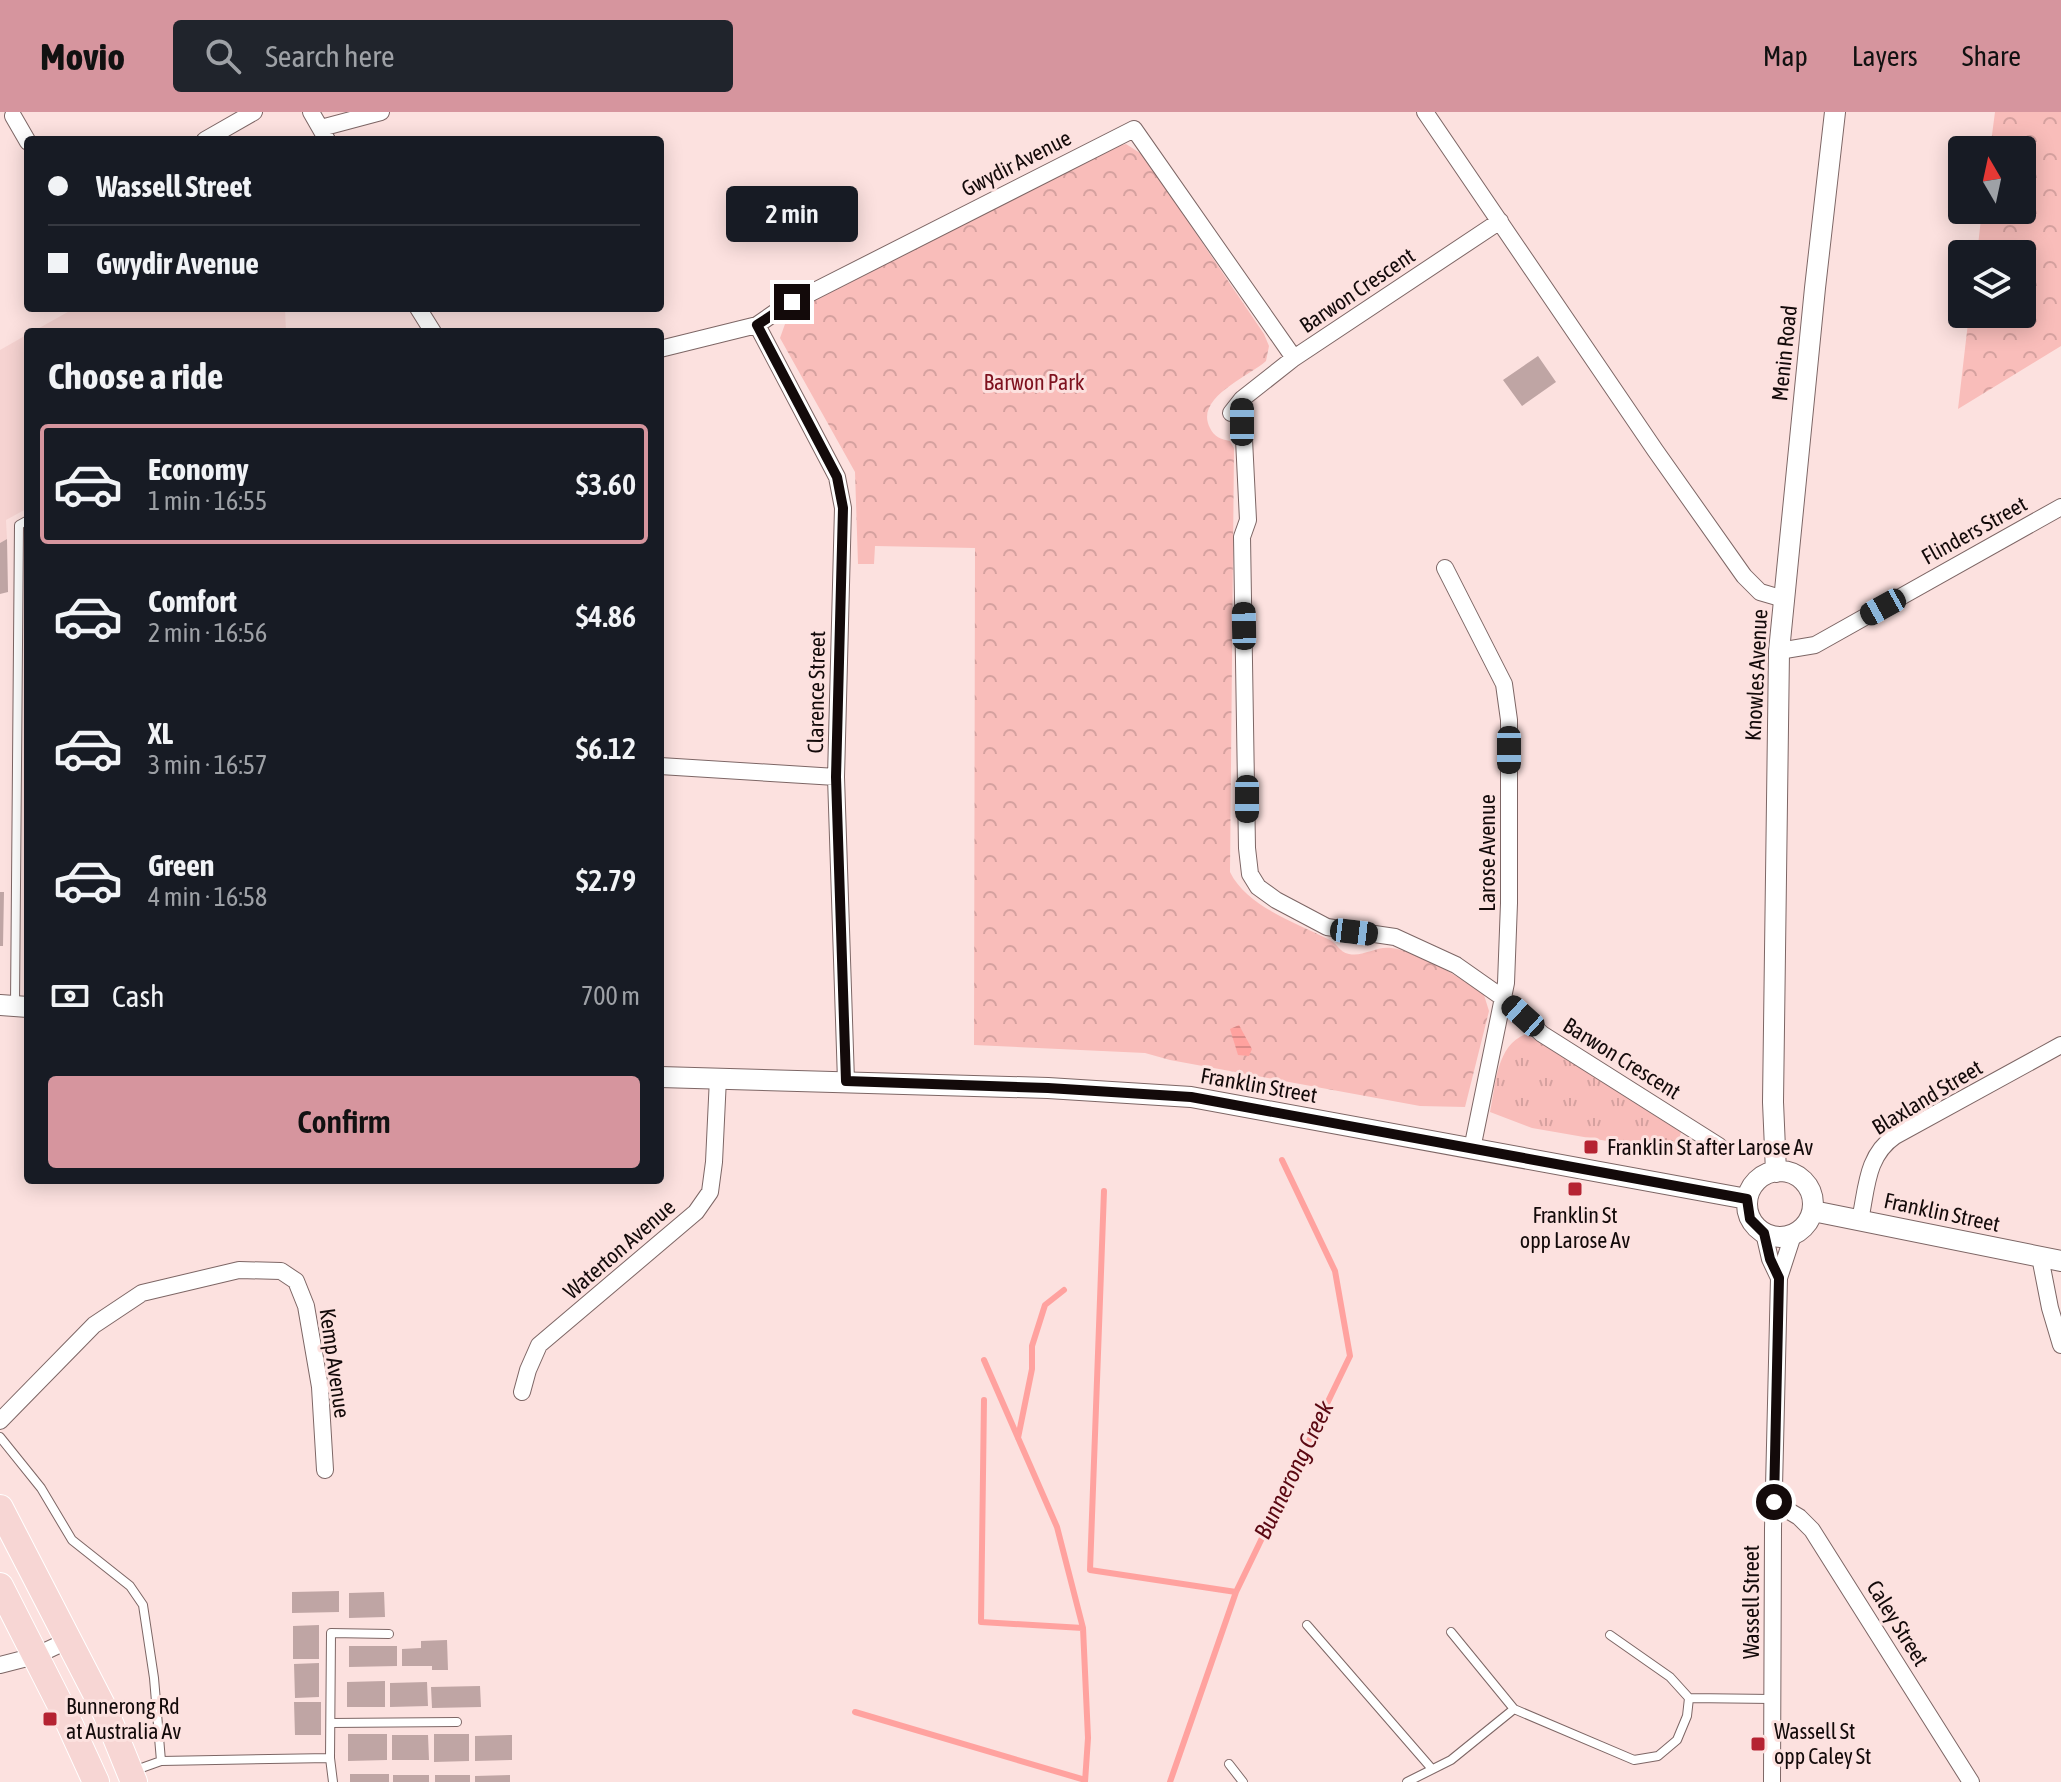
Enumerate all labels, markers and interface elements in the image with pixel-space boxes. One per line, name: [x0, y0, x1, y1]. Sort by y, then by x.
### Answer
search box: [173, 20, 733, 92]
icon: search: [201, 34, 245, 78]
text: Movio: [40, 35, 125, 78]
text: Search here: [265, 39, 395, 73]
text: Map: [1763, 40, 1808, 72]
text: Layers: [1852, 40, 1918, 72]
text: Share: [1962, 40, 2021, 72]
street label: Gwydir Avenue: [957, 124, 1075, 202]
north arrow: [1948, 136, 2036, 224]
map controls: [1948, 136, 2036, 328]
text: Wassell Street: [96, 169, 251, 203]
callout: 2 min: [726, 186, 858, 242]
text: 2 min: [765, 199, 819, 229]
button: layers: [1948, 240, 2036, 328]
street label: Barwon Crescent: [1294, 242, 1420, 338]
text: Gwydir Avenue: [96, 246, 259, 280]
route end: [774, 284, 810, 320]
street label: Menin Road: [1766, 304, 1802, 402]
text: Choose a ride: [48, 355, 223, 397]
park label: Barwon Park: [984, 369, 1085, 395]
car: [1230, 398, 1254, 446]
icon: car: [52, 448, 124, 520]
text: Economy: [148, 452, 249, 486]
text: $3.60: [576, 467, 636, 501]
text: 1 min · 16:55: [148, 486, 267, 516]
street label: Flinders Street: [1917, 490, 2031, 570]
icon: car: [52, 580, 124, 652]
text: Comfort: [148, 584, 237, 618]
car: [1856, 585, 1910, 629]
text: $4.86: [576, 599, 636, 633]
car: [1232, 602, 1256, 650]
street label: Knowles Avenue: [1740, 608, 1772, 742]
text: 2 min · 16:56: [148, 618, 267, 648]
street label: Clarence Street: [802, 631, 830, 753]
icon: car: [52, 712, 124, 784]
text: XL: [148, 716, 173, 750]
car: [1497, 726, 1521, 774]
text: $6.12: [576, 731, 636, 765]
text: 3 min · 16:57: [148, 750, 267, 780]
car: [1235, 775, 1259, 823]
street label: Larose Avenue: [1474, 794, 1500, 912]
icon: car: [52, 844, 124, 916]
text: Green: [148, 848, 214, 882]
text: $2.79: [576, 863, 636, 897]
text: 4 min · 16:58: [148, 882, 267, 912]
car: [1329, 917, 1379, 947]
icon: cash: [48, 974, 92, 1018]
text: Cash: [112, 979, 165, 1013]
text: 700 m: [581, 981, 640, 1011]
car: [1497, 991, 1549, 1041]
street label: Barwon Crescent: [1559, 1012, 1685, 1104]
street label: Blaxland Street: [1867, 1054, 1987, 1140]
street label: Franklin Street: [1199, 1062, 1319, 1108]
button: Confirm: [48, 1076, 640, 1168]
place label: Franklin St after Larose Av: [1607, 1134, 1813, 1160]
marker: Franklin St after Larose Av: [1582, 1138, 1600, 1156]
marker: Franklin St opp Larose Av: [1566, 1180, 1584, 1198]
street label: Franklin Street: [1882, 1187, 2002, 1237]
street label: Waterton Avenue: [558, 1194, 680, 1304]
place label: Franklin St opp Larose Av: [1520, 1202, 1630, 1253]
street label: Kemp Avenue: [314, 1306, 356, 1420]
water label: Bunnerong Creek: [1249, 1396, 1339, 1543]
route start: [1756, 1484, 1792, 1520]
street label: Wassell Street: [1738, 1545, 1764, 1659]
street label: Caley Street: [1862, 1575, 1934, 1671]
place label: Bunnerong Rd at Australia Av: [66, 1693, 181, 1744]
marker: Bunnerong Rd at Australia Av: [41, 1710, 59, 1728]
place label: Wassell St opp Caley St: [1774, 1718, 1871, 1769]
marker: Wassell St opp Caley St: [1749, 1735, 1767, 1753]

